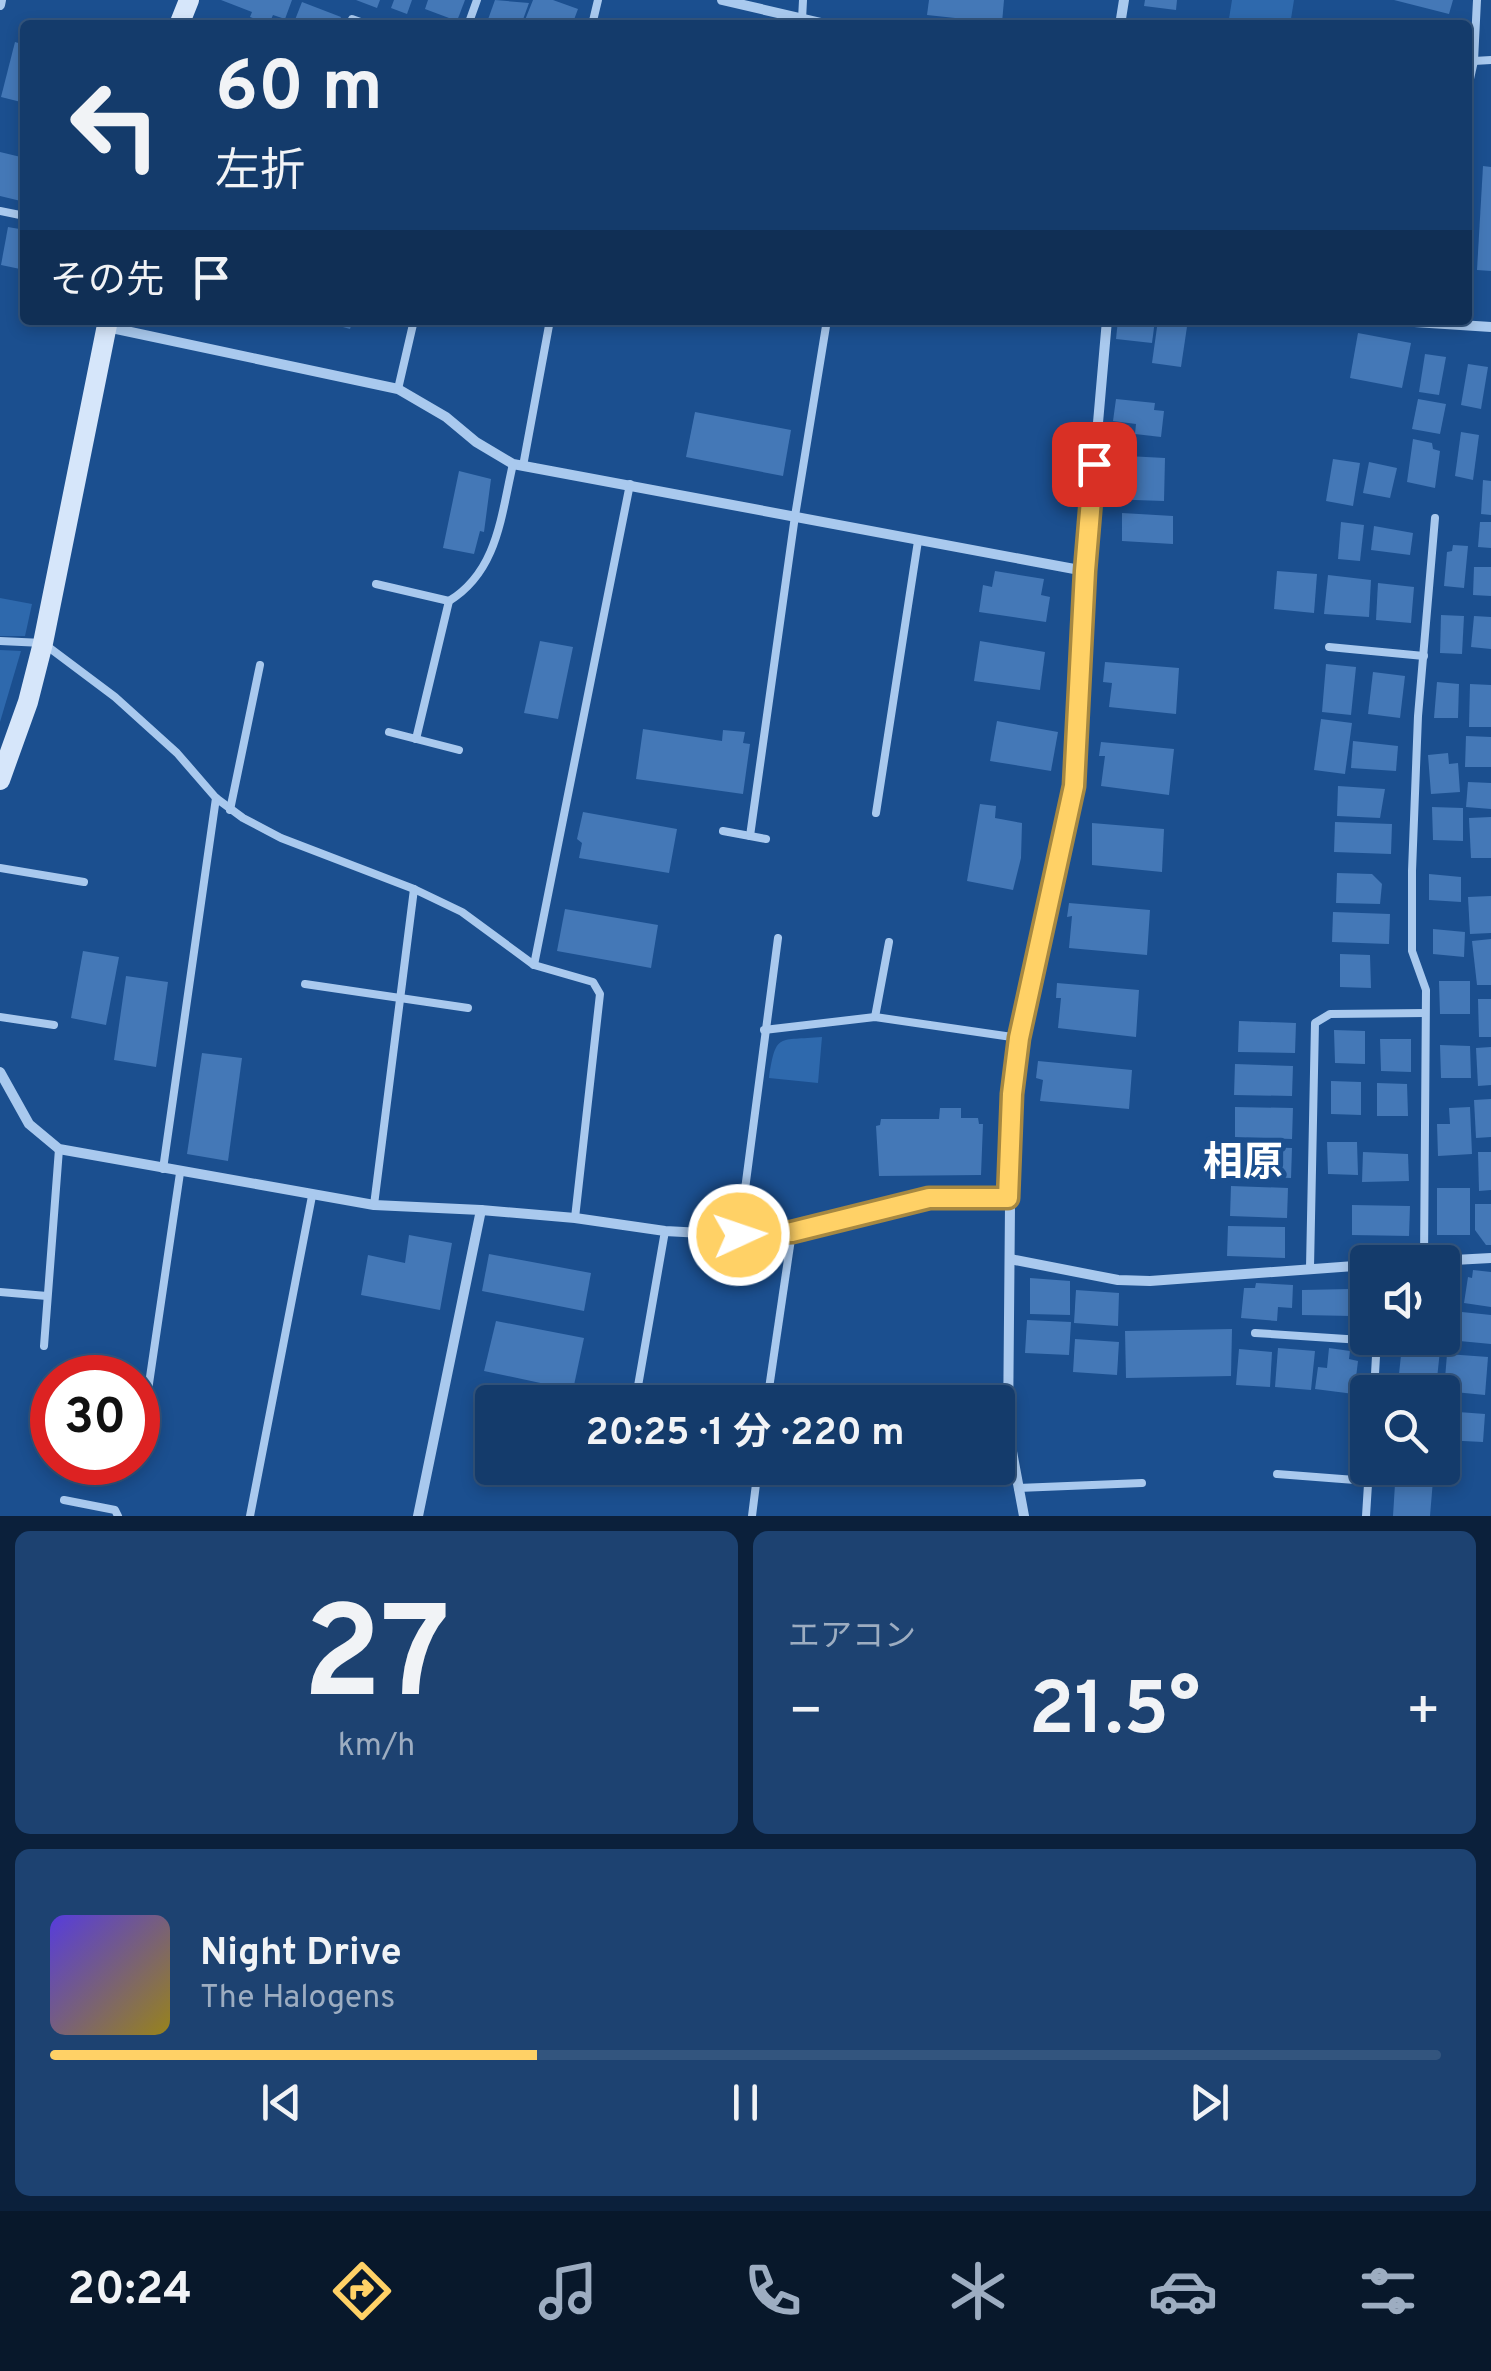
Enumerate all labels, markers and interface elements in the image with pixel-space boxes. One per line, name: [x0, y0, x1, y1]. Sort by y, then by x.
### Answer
text: 60 m: [215, 46, 383, 135]
icon: left: [50, 60, 180, 190]
text: 左折: [215, 145, 305, 202]
icon: arrive: [184, 250, 239, 305]
text: その先: [50, 258, 164, 307]
pin: [1052, 422, 1137, 507]
icon: arrive: [1067, 437, 1122, 492]
district label: 相原: [1203, 1140, 1283, 1190]
position arrow: [687, 1183, 791, 1287]
map controls: [1350, 1245, 1460, 1485]
button: sound: [1350, 1245, 1460, 1355]
speed limit sign: 30: [30, 1355, 160, 1485]
button: search: [1350, 1375, 1460, 1485]
text: 20:25 · 1 分 · 220 m: [586, 1410, 904, 1459]
text: 27: [303, 1579, 450, 1744]
text: エアコン: [788, 1618, 916, 1658]
text: 21.5°: [1029, 1666, 1200, 1761]
text: −: [788, 1679, 823, 1749]
text: +: [1406, 1679, 1441, 1749]
text: km/h: [338, 1727, 415, 1767]
text: Night Drive: [200, 1930, 402, 1979]
text: The Halogens: [200, 1979, 395, 2019]
icon: previous: [254, 2075, 309, 2130]
icon: pause: [718, 2075, 773, 2130]
icon: next: [1182, 2075, 1237, 2130]
icon: directions: [327, 2256, 397, 2326]
icon: music: [533, 2256, 603, 2326]
icon: phone: [738, 2256, 808, 2326]
icon: climate: [943, 2256, 1013, 2326]
icon: car: [1148, 2256, 1218, 2326]
icon: filters: [1353, 2256, 1423, 2326]
text: 20:24: [68, 2263, 192, 2320]

